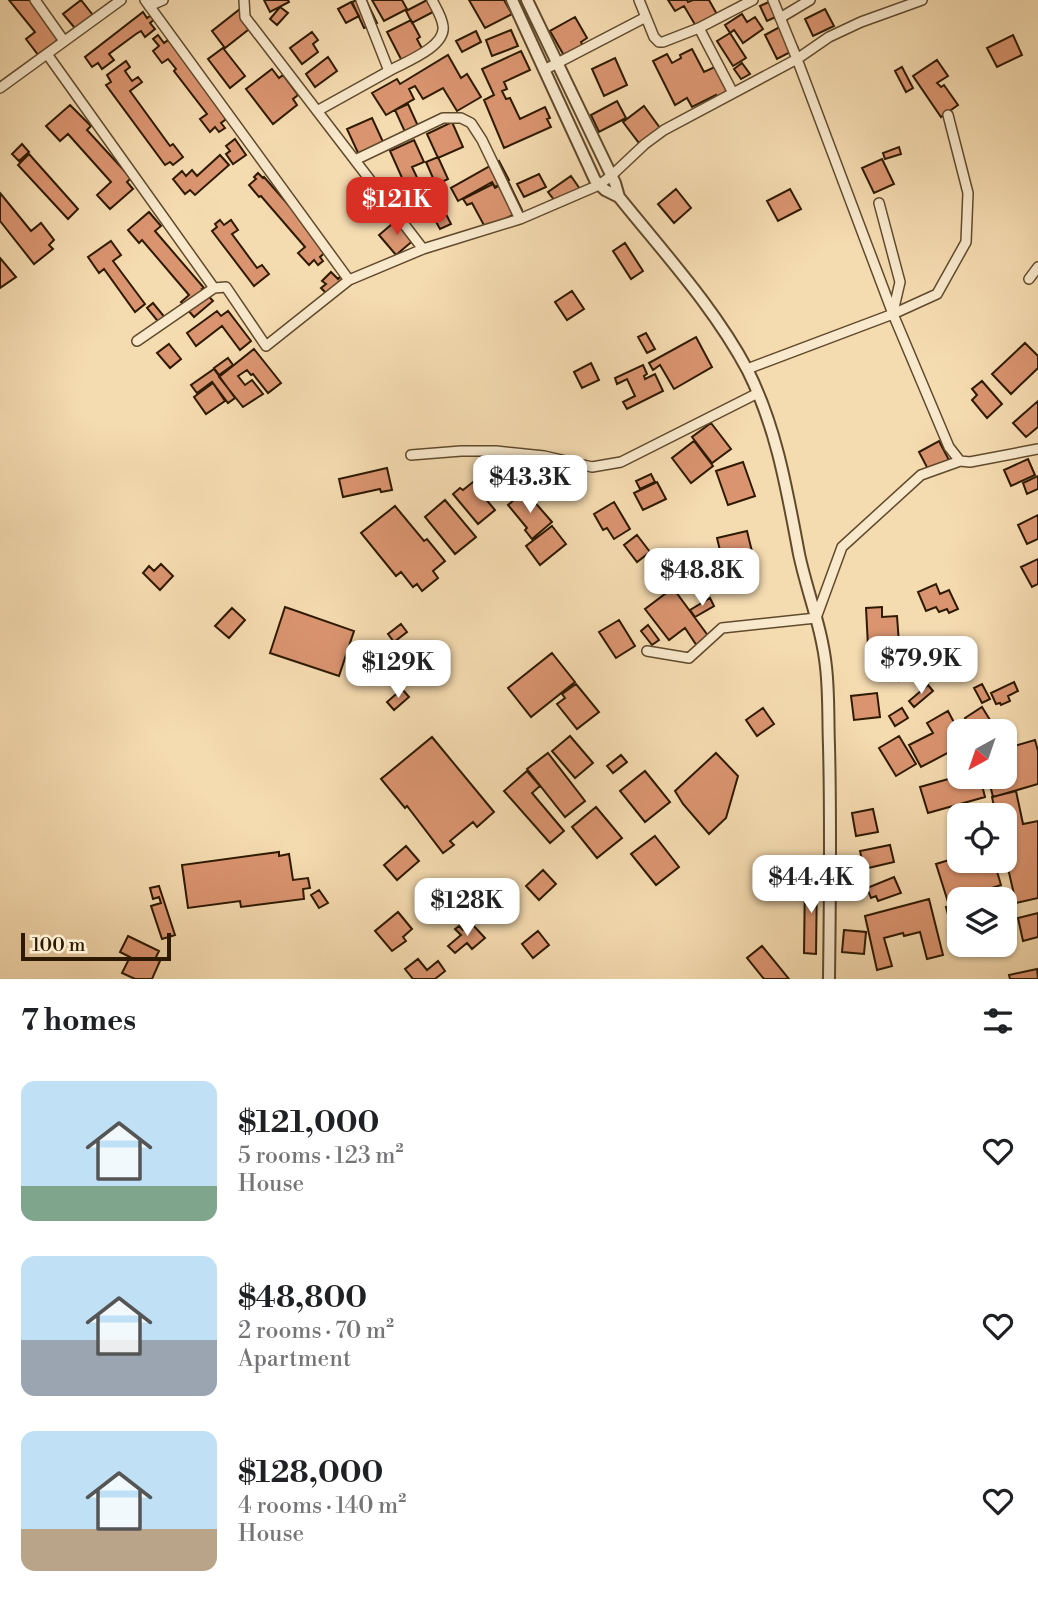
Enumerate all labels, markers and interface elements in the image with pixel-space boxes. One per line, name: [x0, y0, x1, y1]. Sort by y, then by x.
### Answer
pin: $121K: [348, 177, 446, 237]
text: $121K: [362, 186, 432, 214]
pin: $43.3K: [473, 456, 587, 515]
text: $43.3K: [489, 464, 571, 492]
pin: $48.8K: [645, 548, 759, 608]
text: $48.8K: [660, 557, 744, 585]
pin: $79.9K: [864, 636, 978, 696]
pin: $129K: [349, 640, 447, 700]
text: $79.9K: [881, 645, 961, 673]
text: $129K: [362, 649, 434, 677]
north arrow: [947, 719, 1017, 789]
map controls: [947, 719, 1017, 957]
button: locate: [947, 803, 1017, 873]
pin: $44.4K: [754, 856, 868, 915]
text: $44.4K: [768, 864, 854, 892]
pin: $128K: [418, 878, 516, 938]
text: $128K: [431, 887, 503, 915]
button: layers: [947, 887, 1017, 957]
scale bar: [21, 930, 172, 962]
text: 100 m: [32, 933, 85, 957]
text: 7 homes: [21, 1002, 136, 1040]
icon: filters: [979, 1002, 1017, 1040]
text: $121,000: [238, 1104, 379, 1142]
icon: home: [77, 1109, 161, 1193]
icon: heart: [979, 1132, 1017, 1170]
text: 5 rooms · 123 m²: [238, 1142, 404, 1170]
text: House: [238, 1170, 304, 1198]
text: $48,800: [238, 1279, 367, 1317]
icon: home: [77, 1284, 161, 1368]
icon: heart: [979, 1307, 1017, 1345]
text: 2 rooms · 70 m²: [238, 1317, 394, 1345]
text: Apartment: [238, 1345, 351, 1373]
text: $128,000: [238, 1454, 383, 1492]
icon: home: [77, 1459, 161, 1543]
icon: heart: [979, 1482, 1017, 1520]
text: 4 rooms · 140 m²: [238, 1492, 406, 1520]
text: House: [238, 1520, 304, 1548]

